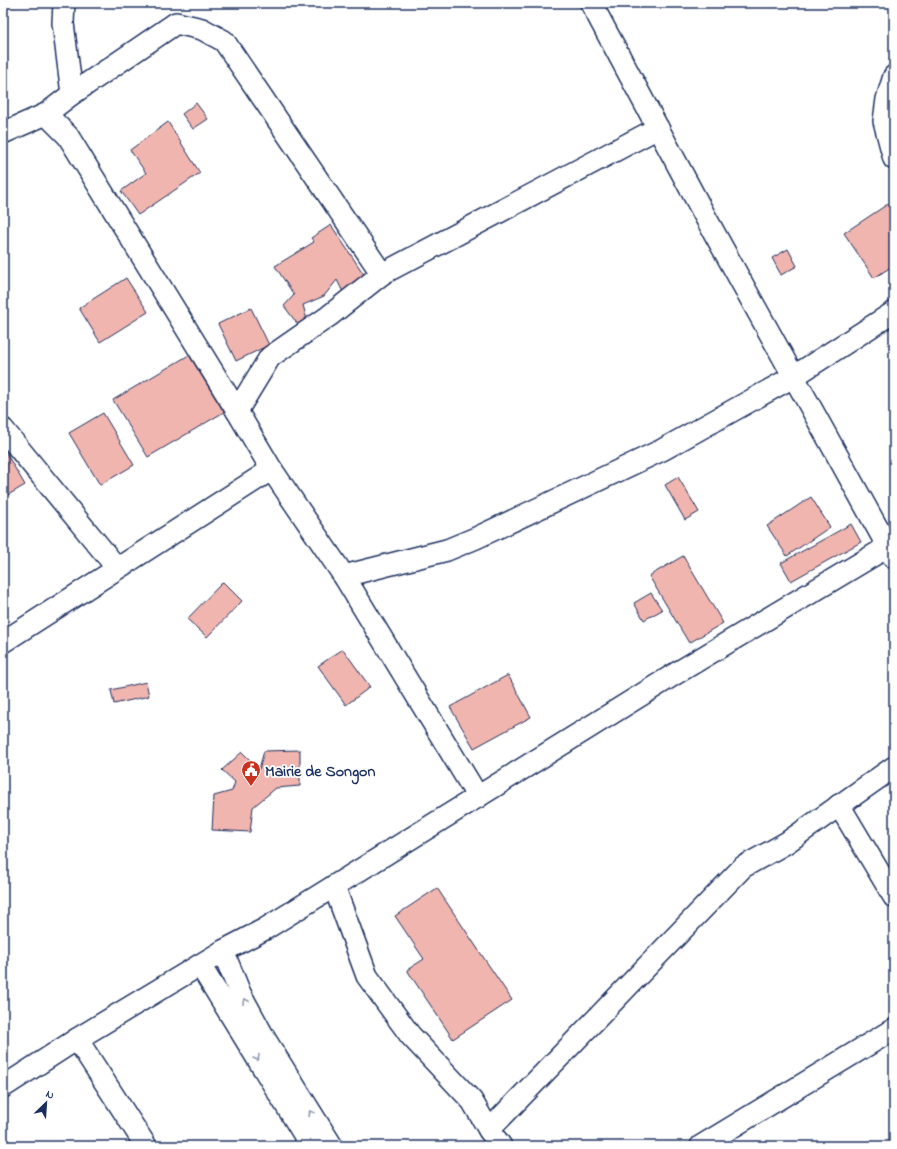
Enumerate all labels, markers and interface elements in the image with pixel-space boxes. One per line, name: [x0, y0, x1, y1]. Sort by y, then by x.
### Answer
public building icon: Mairie de Songon: [240, 759, 262, 787]
place label: Mairie de Songon: [265, 760, 375, 785]
one-way arrow: [242, 998, 249, 1006]
one-way arrow: [252, 1054, 260, 1061]
north arrow: [26, 1083, 66, 1123]
text: N: [43, 1086, 57, 1104]
one-way arrow: [309, 1110, 316, 1117]

